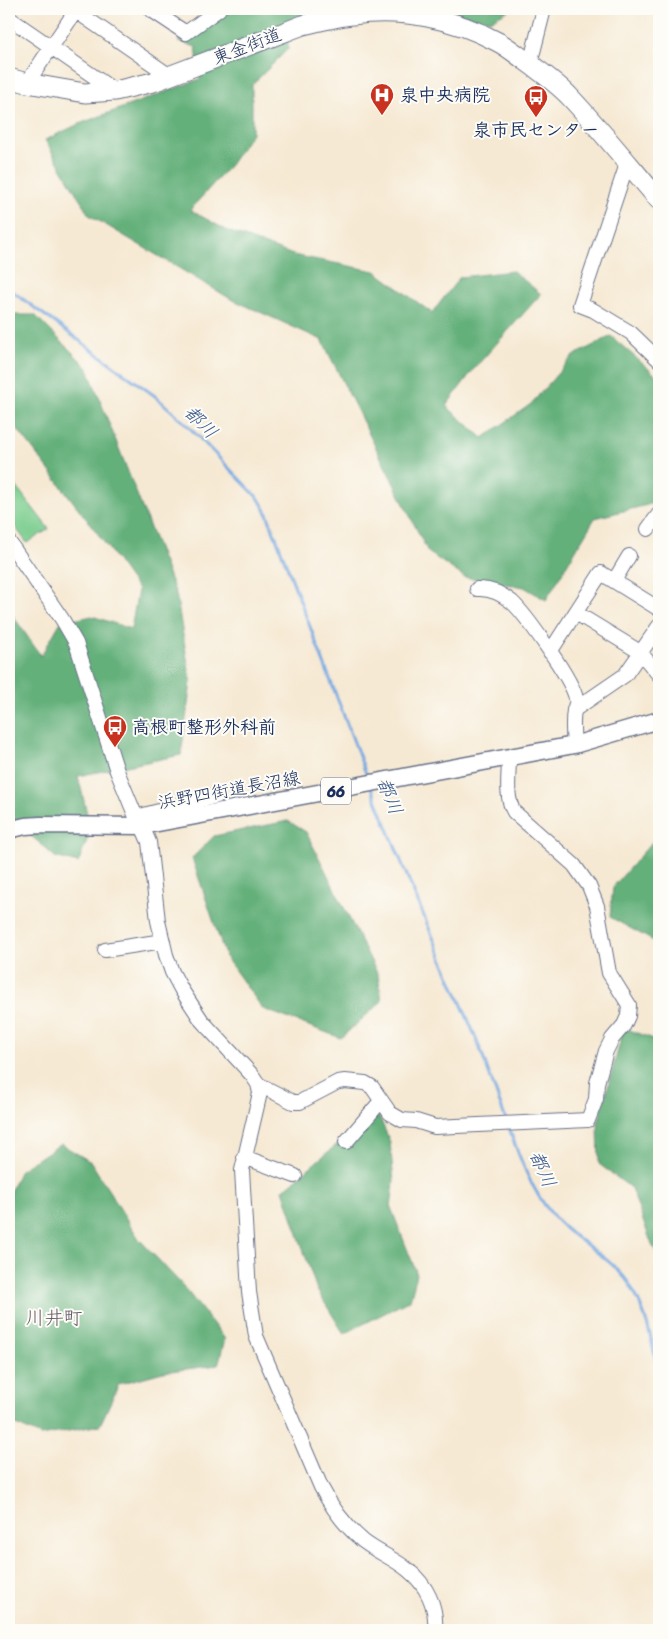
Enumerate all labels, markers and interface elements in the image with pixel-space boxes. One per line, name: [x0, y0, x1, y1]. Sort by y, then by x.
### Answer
street label: 東金街道: [208, 18, 286, 74]
place label: 泉中央病院: [400, 79, 490, 111]
hospital icon: 泉中央病院: [369, 82, 395, 116]
bus stop icon: 泉市民センター: [523, 84, 549, 118]
place label: 泉市民センター: [473, 114, 599, 146]
water label: 都川: [176, 397, 226, 447]
place label: 高根町整形外科前: [132, 711, 276, 743]
bus stop icon: 高根町整形外科前: [102, 714, 128, 748]
street label: 浜野四街道長沼線: [155, 762, 303, 818]
water label: 都川: [368, 772, 412, 820]
road number: 66: [321, 778, 351, 804]
water label: 都川: [520, 1145, 566, 1193]
district label: 川井町: [25, 1301, 83, 1334]

